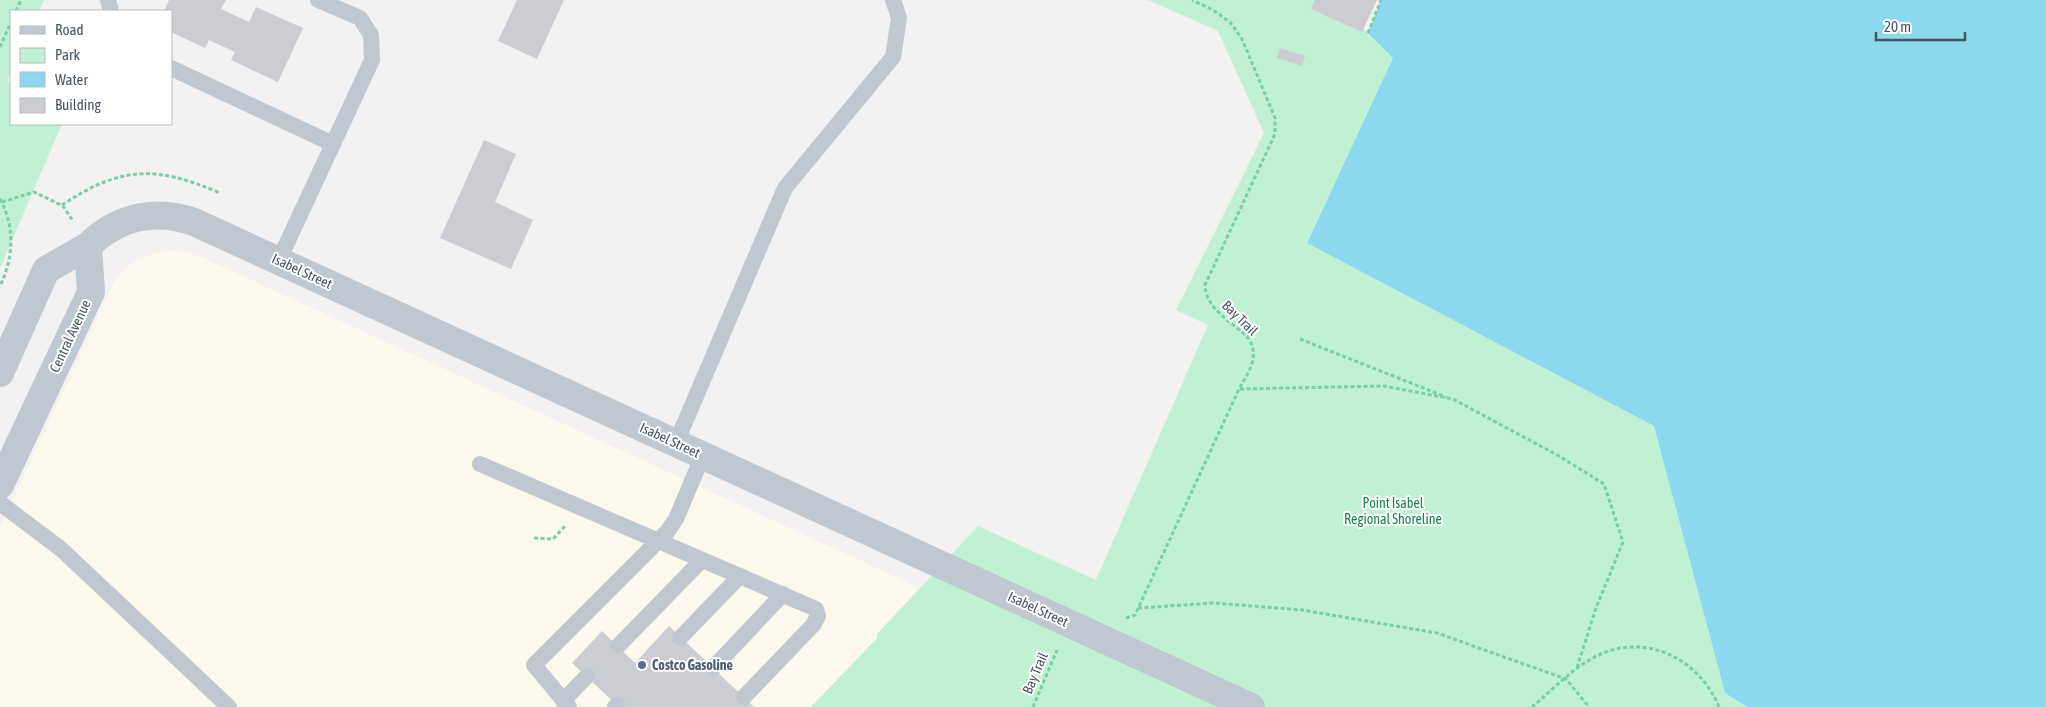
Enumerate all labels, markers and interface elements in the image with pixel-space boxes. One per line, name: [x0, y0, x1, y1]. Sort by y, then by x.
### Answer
legend: [10, 10, 172, 125]
scale bar: [1876, 10, 1965, 42]
text: 20 m: [1884, 18, 1911, 35]
text: Road: [55, 21, 84, 38]
text: Park: [55, 46, 80, 63]
text: Water: [55, 71, 88, 88]
text: Building: [55, 96, 101, 113]
street label: Isabel Street: [269, 250, 335, 292]
street label: Central Avenue: [46, 297, 94, 375]
street label: Bay Trail: [1219, 297, 1261, 339]
street label: Isabel Street: [637, 419, 703, 461]
park label: Point Isabel Regional Shoreline: [1344, 495, 1442, 527]
street label: Isabel Street: [1005, 588, 1071, 630]
street label: Bay Trail: [1019, 650, 1051, 696]
place label: Costco Gasoline: [652, 657, 733, 673]
marker: Costco Gasoline: [636, 659, 648, 671]

